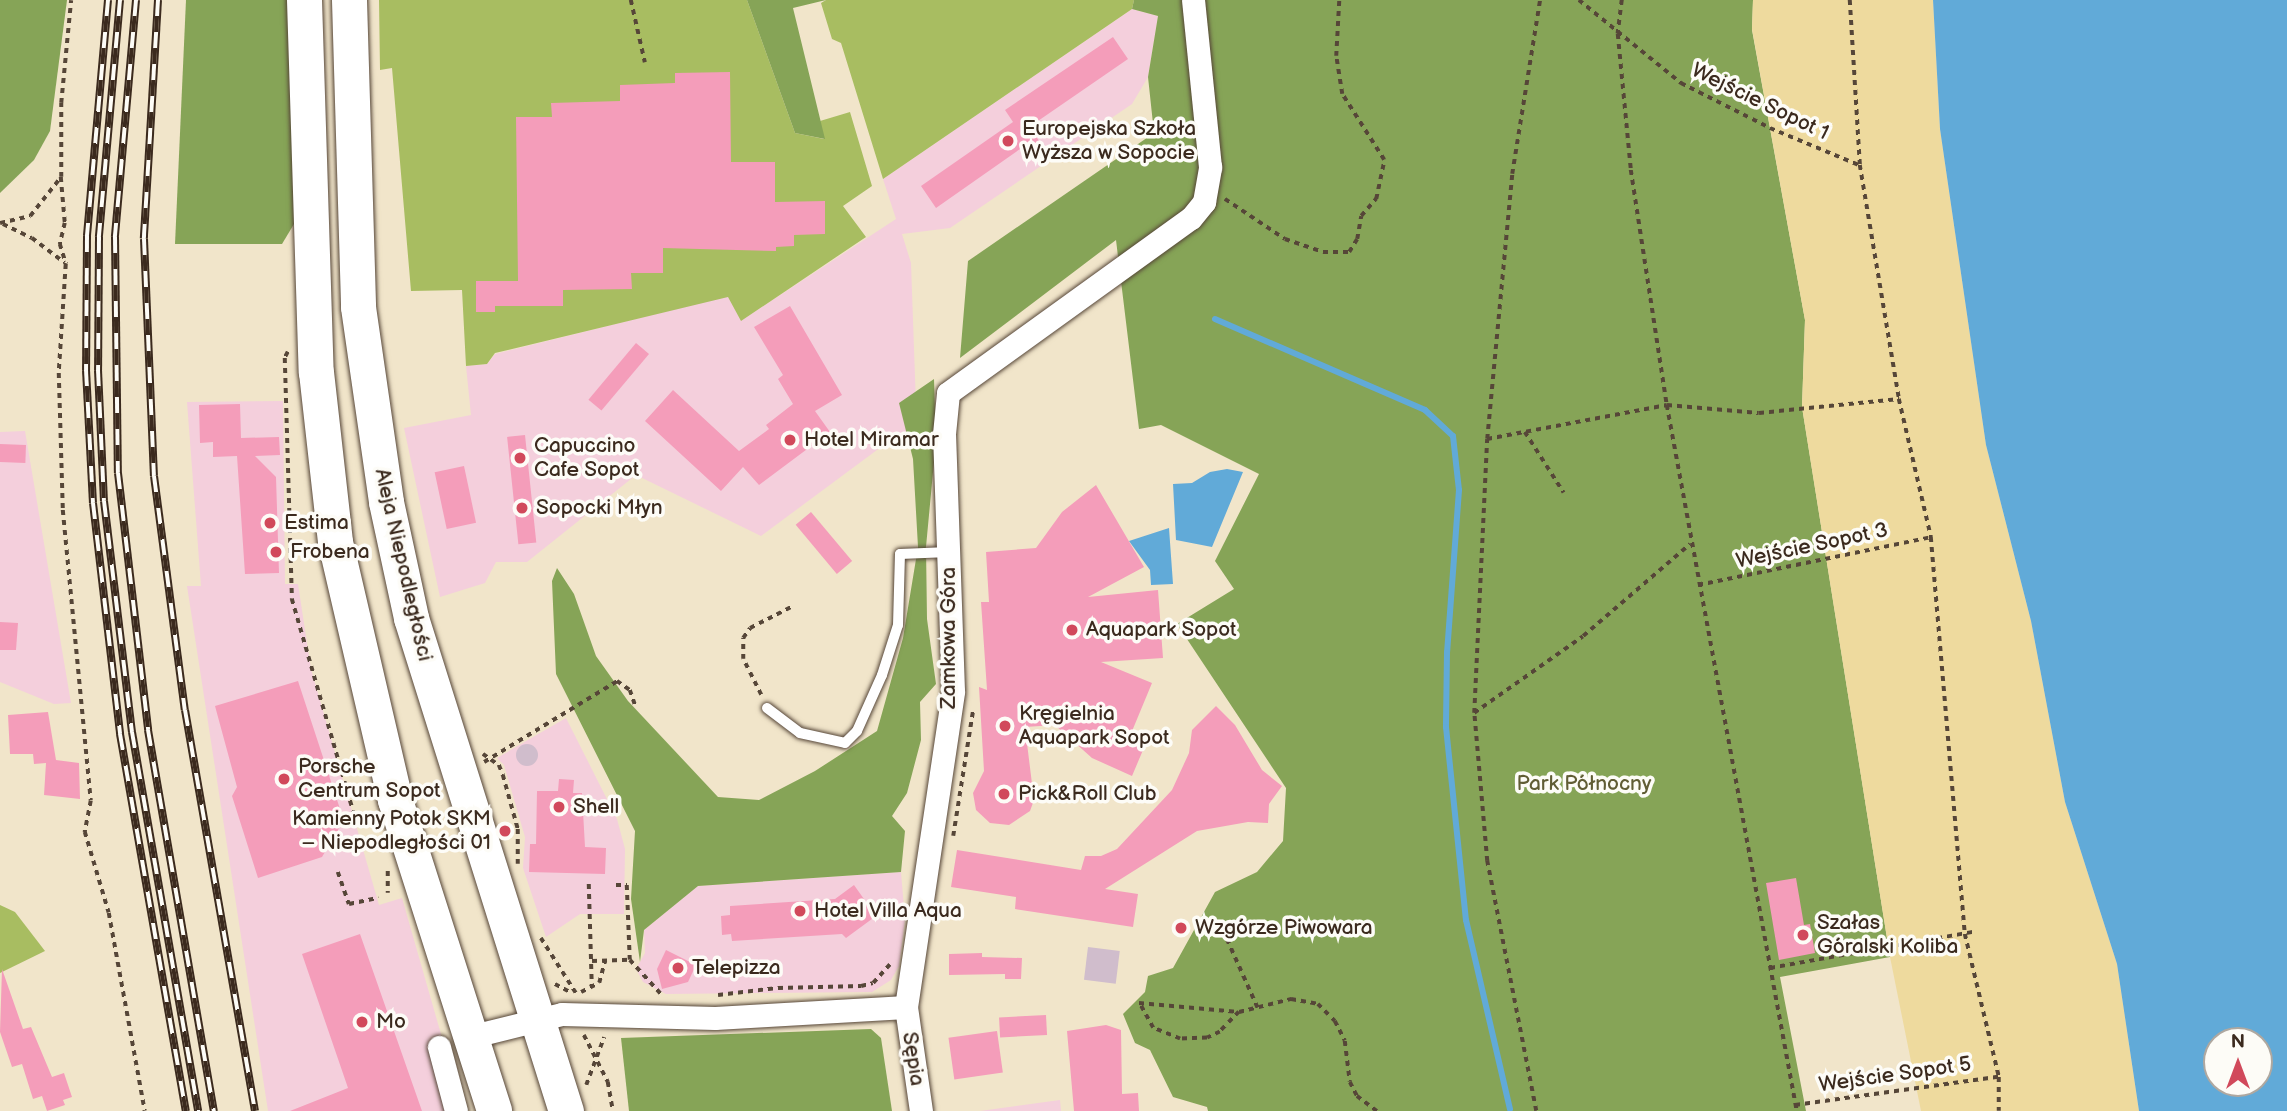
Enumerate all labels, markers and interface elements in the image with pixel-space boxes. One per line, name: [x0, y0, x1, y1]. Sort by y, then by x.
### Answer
street label: Wejście Sopot 1: [1687, 58, 1833, 146]
place label: Europejska Szkoła Wyższa w Sopocie: [1022, 116, 1196, 166]
marker: Europejska Szkoła Wyższa w Sopocie: [1000, 133, 1016, 149]
place label: Hotel Miramar: [804, 427, 939, 453]
marker: Hotel Miramar: [782, 432, 798, 448]
place label: Capuccino Cafe Sopot: [534, 433, 640, 483]
marker: Capuccino Cafe Sopot: [512, 450, 528, 466]
street label: Aleja Niepodległości: [369, 466, 437, 664]
place label: Sopocki Młyn: [536, 495, 663, 521]
marker: Sopocki Młyn: [514, 500, 530, 516]
place label: Estima: [284, 510, 349, 536]
marker: Estima: [262, 515, 278, 531]
street label: Wejście Sopot 3: [1734, 518, 1890, 574]
place label: Frobena: [290, 539, 370, 565]
marker: Frobena: [268, 544, 284, 560]
street label: Zamkowa Góra: [936, 567, 962, 709]
place label: Aquapark Sopot: [1086, 617, 1237, 643]
marker: Aquapark Sopot: [1064, 622, 1080, 638]
place label: Kręgielnia Aquapark Sopot: [1019, 701, 1170, 751]
marker: Kręgielnia Aquapark Sopot: [997, 718, 1013, 734]
place label: Porsche Centrum Sopot: [298, 754, 441, 804]
marker: Porsche Centrum Sopot: [276, 771, 292, 787]
park label: Park Północny: [1517, 771, 1651, 797]
place label: Pick&Roll Club: [1018, 781, 1157, 807]
marker: Pick&Roll Club: [996, 786, 1012, 802]
place label: Shell: [573, 794, 619, 820]
marker: Shell: [551, 799, 567, 815]
place label: Kamienny Potok SKM – Niepodległości 01: [290, 806, 491, 856]
marker: Kamienny Potok SKM – Niepodległości 01: [497, 823, 513, 839]
place label: Hotel Villa Aqua: [814, 898, 963, 924]
marker: Hotel Villa Aqua: [792, 903, 808, 919]
place label: Szałas Góralski Koliba: [1817, 910, 1958, 960]
place label: Wzgórze Piwowara: [1195, 915, 1373, 941]
marker: Wzgórze Piwowara: [1173, 920, 1189, 936]
marker: Szałas Góralski Koliba: [1795, 927, 1811, 943]
place label: Telepizza: [692, 955, 781, 981]
marker: Telepizza: [670, 960, 686, 976]
place label: Mo: [376, 1009, 406, 1035]
marker: Mo: [354, 1014, 370, 1030]
north arrow: [2203, 1027, 2273, 1097]
street label: Sępia: [896, 1030, 930, 1088]
text: N: [2231, 1031, 2245, 1054]
street label: Wejście Sopot 5: [1817, 1052, 1973, 1098]

